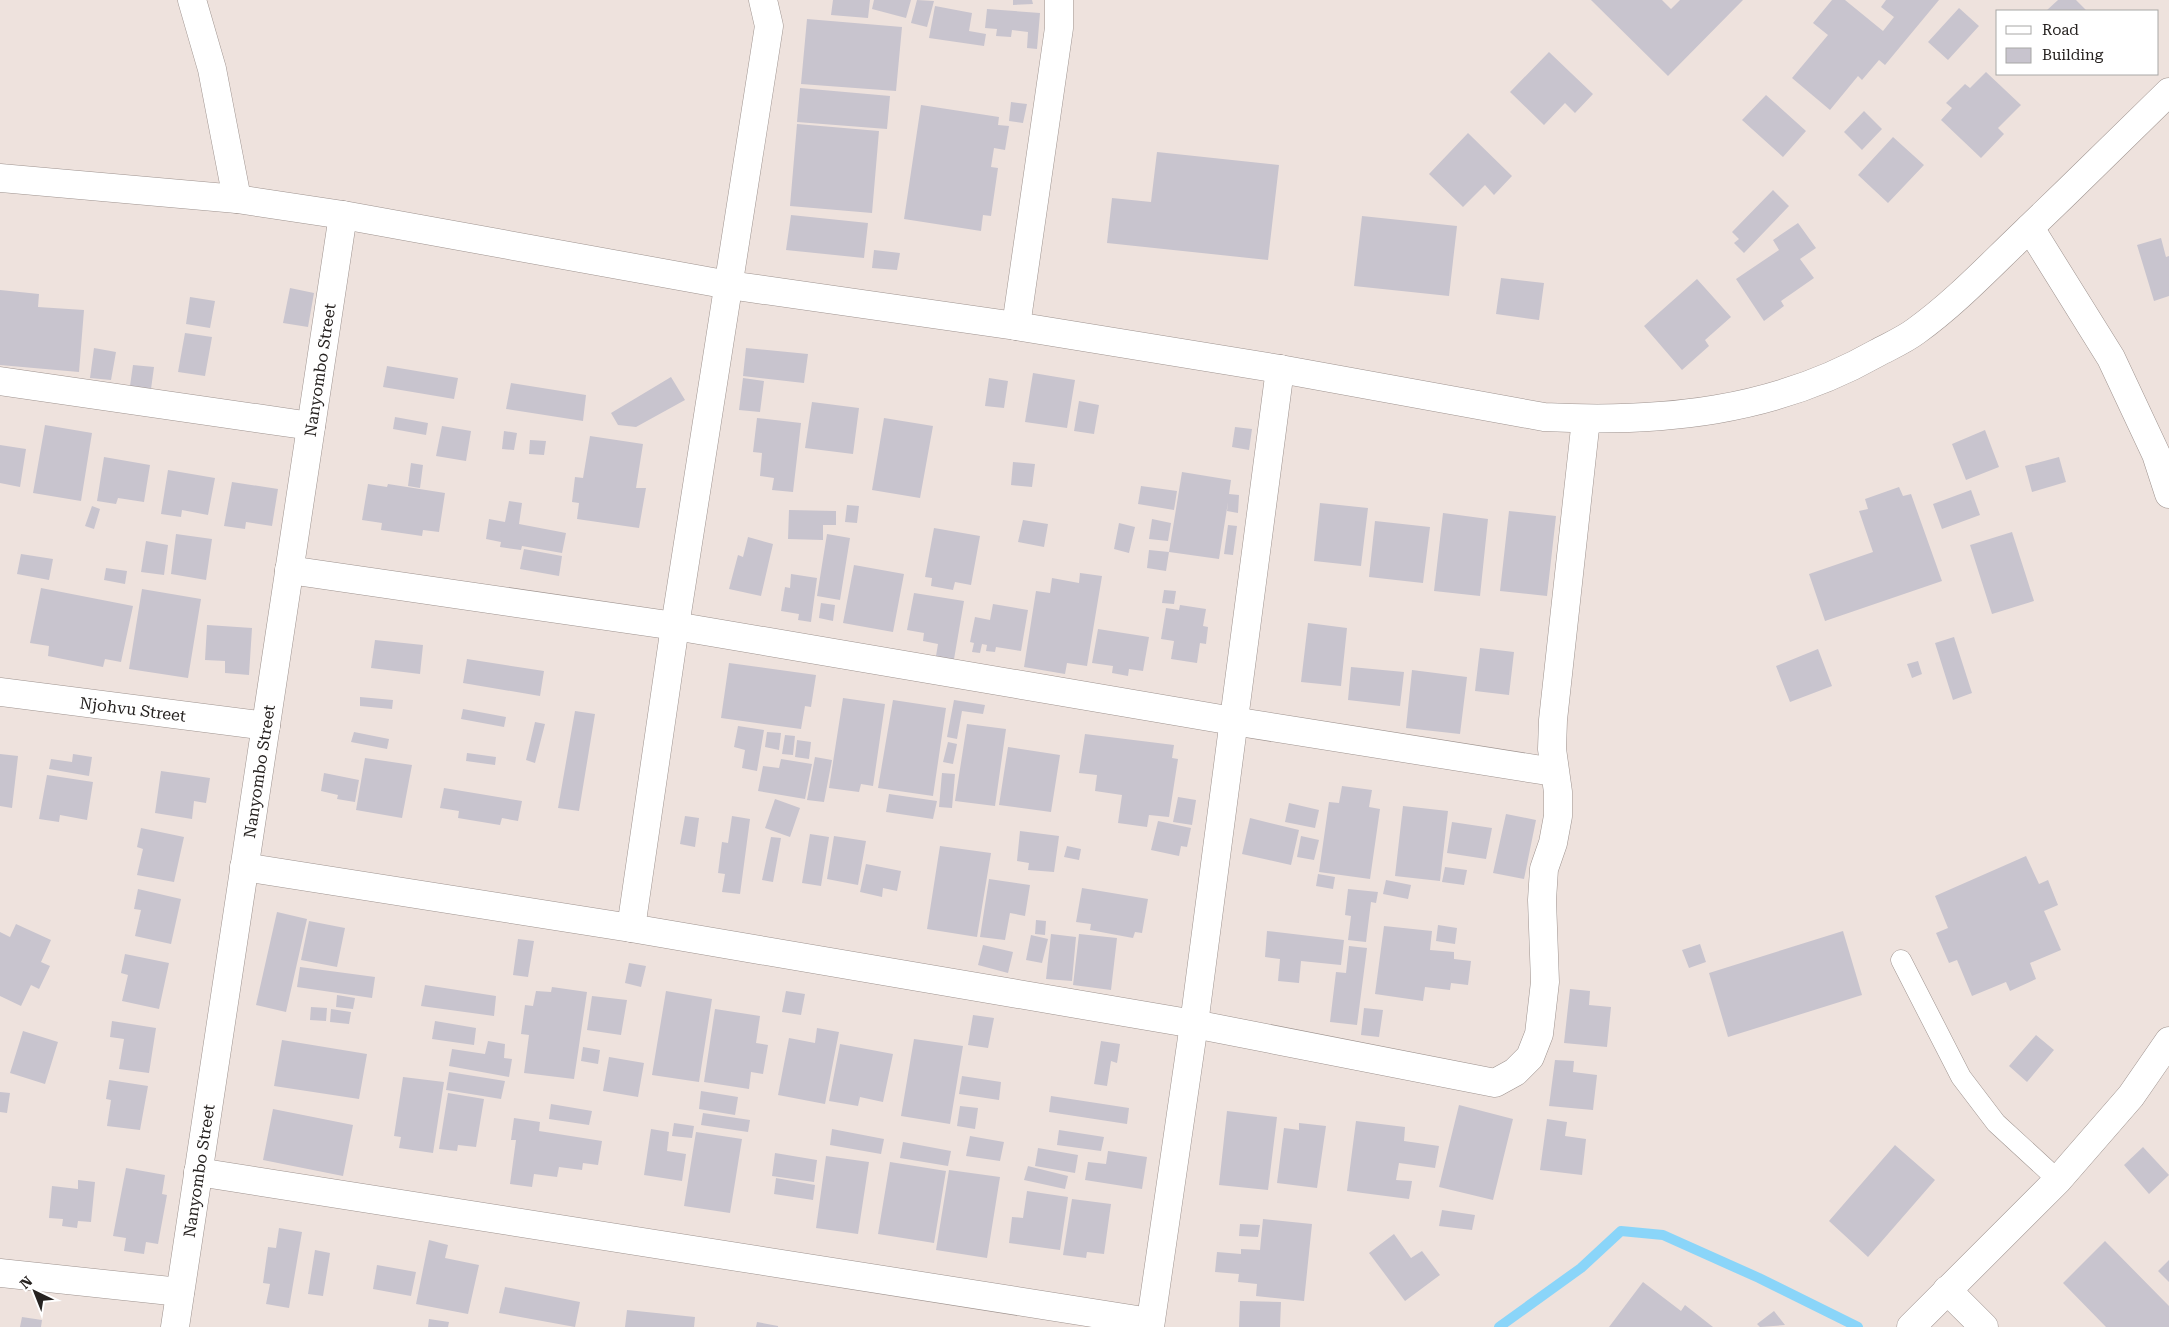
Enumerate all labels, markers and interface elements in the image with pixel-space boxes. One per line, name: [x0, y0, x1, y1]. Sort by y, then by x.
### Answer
legend: [1996, 10, 2159, 75]
text: Road: [2042, 21, 2079, 39]
text: Building: [2042, 46, 2104, 64]
street label: Nanyombo Street: [300, 302, 339, 438]
street label: Njohvu Street: [79, 693, 187, 725]
street label: Nanyombo Street: [239, 703, 278, 839]
street label: Nanyombo Street: [179, 1103, 218, 1239]
north arrow: [10, 1267, 60, 1317]
text: N: [17, 1273, 36, 1292]

